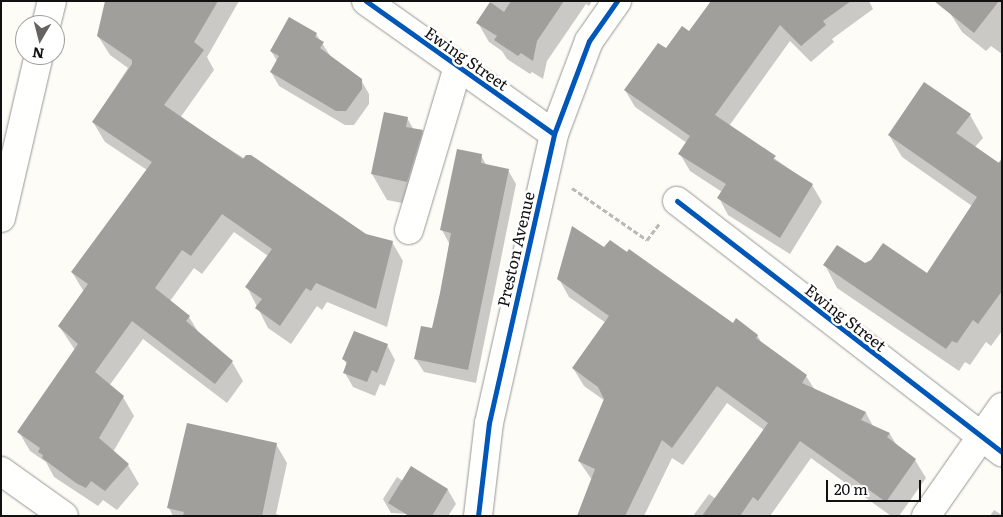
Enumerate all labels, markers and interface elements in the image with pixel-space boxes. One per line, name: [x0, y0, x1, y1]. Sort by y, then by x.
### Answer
north arrow: [15, 15, 65, 65]
street label: Ewing Street: [422, 22, 512, 94]
text: N: [31, 43, 45, 65]
street label: Preston Avenue: [492, 189, 538, 309]
street label: Ewing Street: [802, 279, 890, 355]
scale bar: [828, 470, 923, 502]
text: 20 m: [834, 477, 868, 500]

